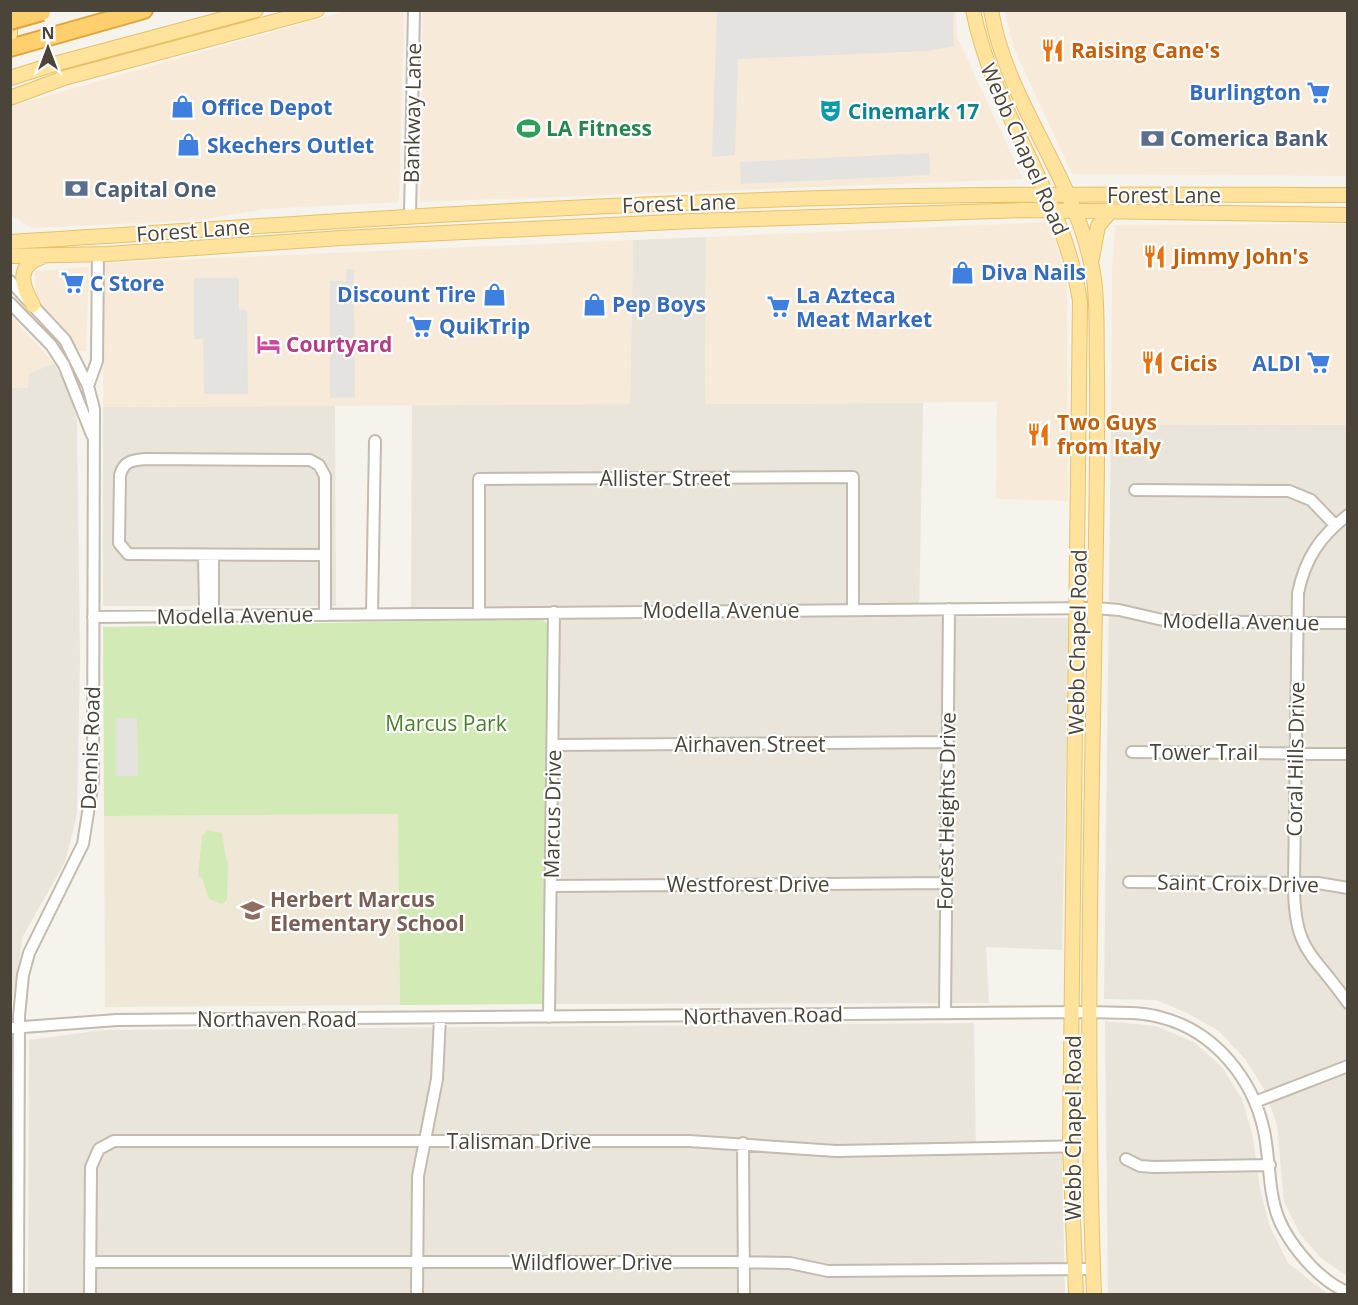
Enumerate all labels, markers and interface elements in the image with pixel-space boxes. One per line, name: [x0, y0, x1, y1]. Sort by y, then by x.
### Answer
north arrow: [18, 18, 78, 78]
text: N: [41, 22, 55, 44]
place label: Raising Cane's: [1071, 36, 1220, 64]
restaurant icon: Raising Cane's: [1040, 37, 1066, 63]
street label: Bankway Lane: [397, 43, 427, 183]
street label: Webb Chapel Road: [974, 59, 1076, 239]
place label: Burlington: [1189, 78, 1301, 106]
supermarket icon: Burlington: [1306, 79, 1332, 105]
place label: Office Depot: [201, 93, 332, 121]
shop icon: Office Depot: [170, 94, 196, 120]
place label: Cinemark 17: [848, 97, 979, 125]
theatre icon: Cinemark 17: [817, 98, 843, 124]
place label: LA Fitness: [546, 114, 652, 142]
sports icon: LA Fitness: [515, 115, 541, 141]
place label: Comerica Bank: [1170, 124, 1329, 152]
bank icon: Comerica Bank: [1139, 125, 1165, 151]
place label: Skechers Outlet: [207, 131, 374, 159]
shop icon: Skechers Outlet: [176, 132, 202, 158]
place label: Capital One: [94, 175, 216, 203]
bank icon: Capital One: [63, 176, 89, 202]
street label: Forest Lane: [1107, 181, 1221, 209]
street label: Forest Lane: [621, 187, 737, 219]
street label: Forest Lane: [135, 212, 251, 248]
place label: Jimmy John's: [1171, 242, 1309, 270]
restaurant icon: Jimmy John's: [1142, 243, 1168, 269]
place label: Diva Nails: [981, 258, 1086, 286]
shop icon: Diva Nails: [950, 259, 976, 285]
place label: C Store: [90, 269, 164, 297]
supermarket icon: C Store: [59, 270, 85, 296]
place label: Discount Tire: [337, 280, 476, 308]
shop icon: Discount Tire: [481, 281, 507, 307]
place label: La Azteca Meat Market: [796, 281, 932, 333]
place label: Pep Boys: [612, 290, 706, 318]
shop icon: Pep Boys: [581, 291, 607, 317]
supermarket icon: La Azteca Meat Market: [765, 294, 791, 320]
place label: QuikTrip: [439, 312, 530, 340]
supermarket icon: QuikTrip: [408, 313, 434, 339]
place label: Courtyard: [286, 330, 392, 358]
hotel icon: Courtyard: [255, 331, 281, 357]
place label: Cicis: [1170, 349, 1217, 377]
place label: ALDI: [1252, 349, 1301, 377]
restaurant icon: Cicis: [1139, 350, 1165, 376]
supermarket icon: ALDI: [1306, 350, 1332, 376]
place label: Two Guys from Italy: [1057, 408, 1161, 460]
restaurant icon: Two Guys from Italy: [1026, 421, 1052, 447]
street label: Allister Street: [599, 464, 731, 492]
street label: Webb Chapel Road: [1061, 549, 1093, 735]
street label: Modella Avenue: [643, 596, 800, 624]
street label: Modella Avenue: [156, 600, 314, 630]
street label: Modella Avenue: [1162, 606, 1320, 636]
street label: Coral Hills Drive: [1280, 681, 1310, 837]
street label: Dennis Road: [74, 686, 106, 810]
park label: Marcus Park: [385, 709, 507, 737]
street label: Forest Heights Drive: [930, 712, 962, 910]
street label: Airhaven Street: [675, 730, 825, 758]
street label: Tower Trail: [1150, 738, 1258, 766]
street label: Marcus Drive: [537, 749, 567, 879]
street label: Saint Croix Drive: [1157, 868, 1319, 898]
street label: Westforest Drive: [666, 870, 830, 898]
place label: Herbert Marcus Elementary School: [270, 885, 465, 937]
school or university icon: Herbert Marcus Elementary School: [239, 898, 265, 924]
street label: Northaven Road: [683, 1000, 843, 1030]
street label: Northaven Road: [197, 1005, 357, 1033]
street label: Webb Chapel Road: [1059, 1035, 1087, 1221]
street label: Talisman Drive: [447, 1127, 591, 1155]
street label: Wildflower Drive: [511, 1248, 673, 1276]

